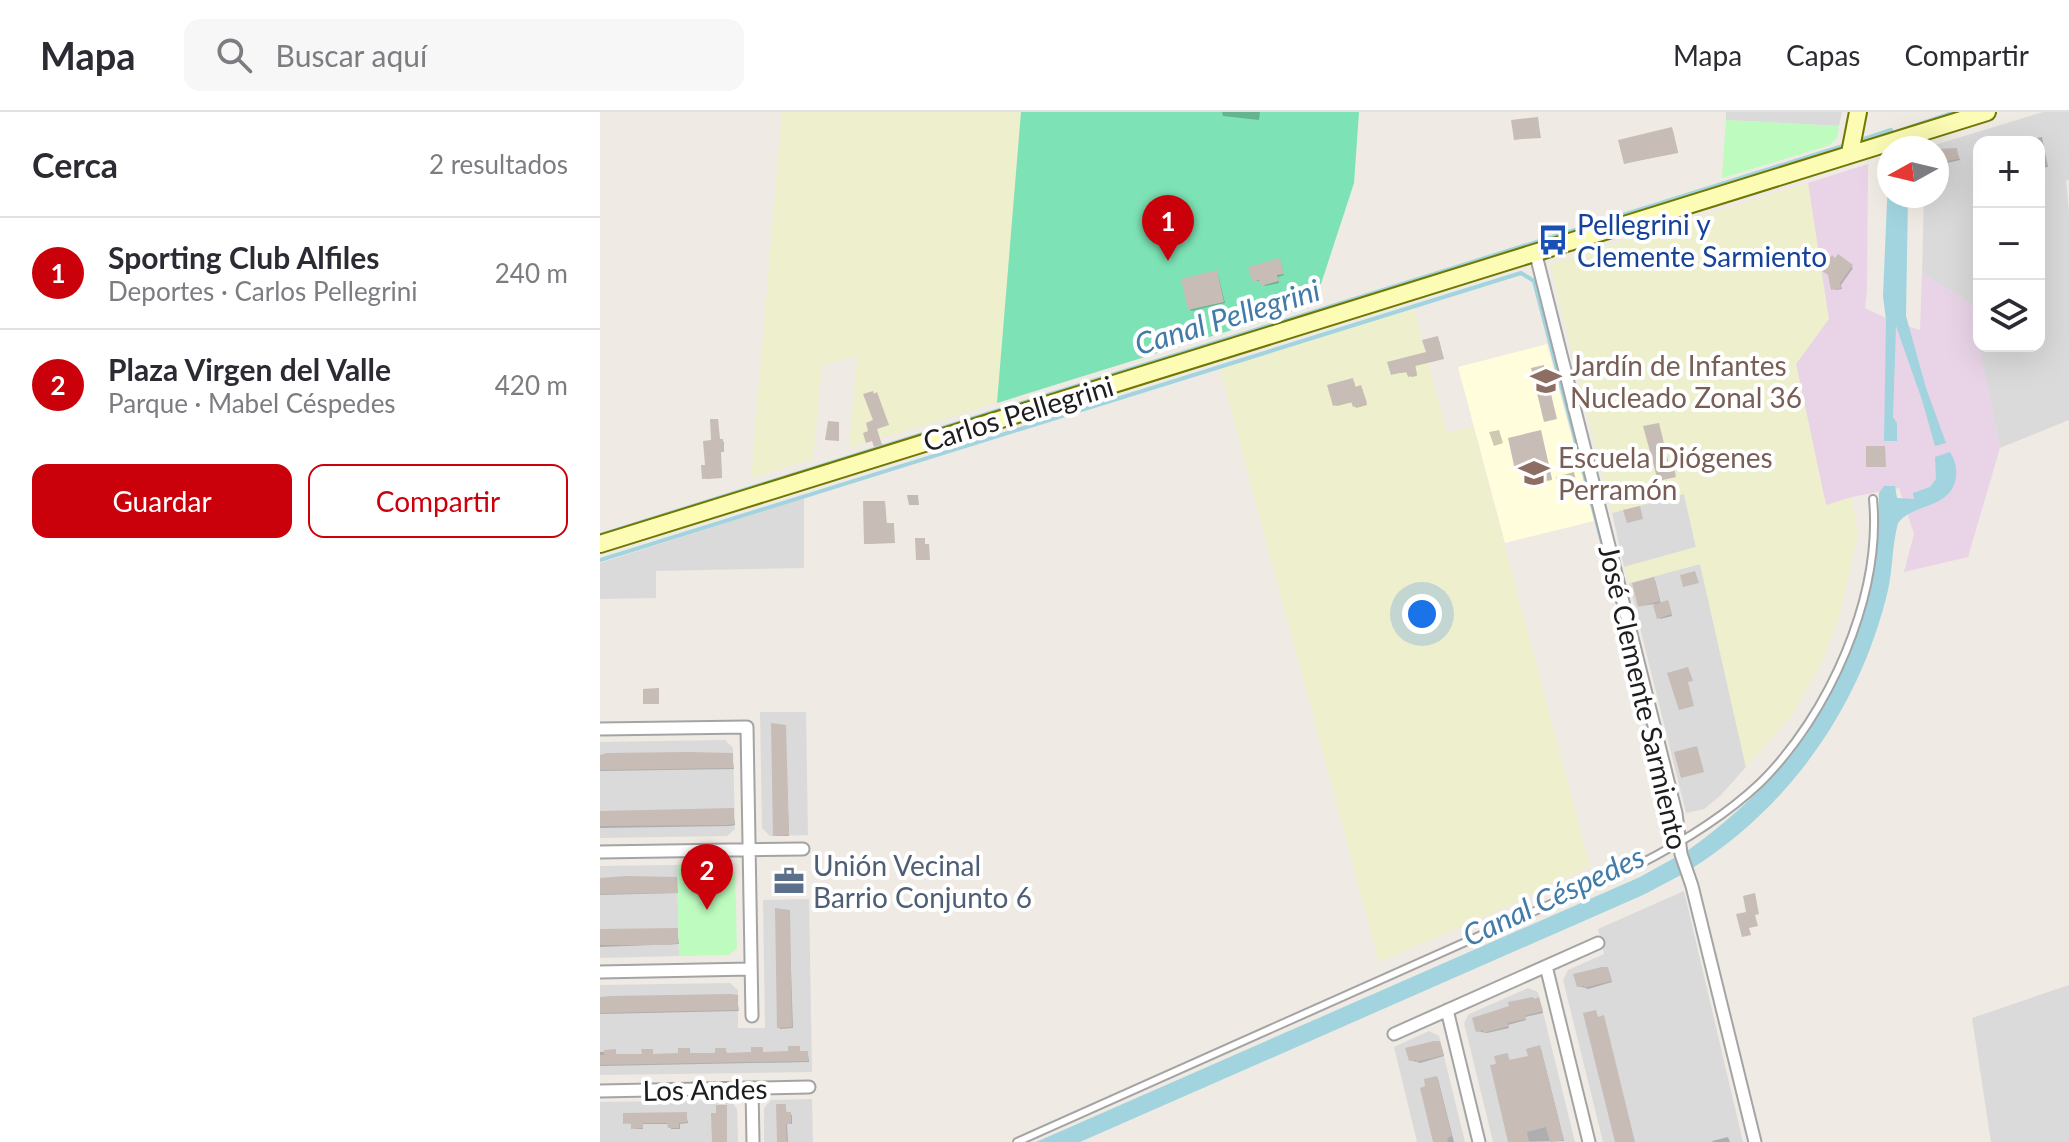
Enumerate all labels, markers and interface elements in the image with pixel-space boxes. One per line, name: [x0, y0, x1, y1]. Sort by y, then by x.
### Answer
search box: [184, 19, 744, 91]
text: Mapa: [40, 32, 136, 78]
icon: search: [212, 33, 256, 77]
text: Buscar aquí: [276, 37, 427, 73]
text: Mapa: [1673, 38, 1742, 72]
text: Capas: [1786, 38, 1860, 72]
text: Compartir: [1904, 38, 2029, 72]
north arrow: [1877, 136, 1949, 208]
map controls: [1973, 136, 2045, 352]
button: +: [1973, 136, 2045, 208]
text: Cerca: [32, 144, 118, 185]
text: 2 resultados: [429, 148, 568, 180]
pin: 1: [1142, 195, 1194, 261]
place label: Pellegrini y Clemente Sarmiento: [1577, 207, 1827, 273]
button: −: [1973, 208, 2045, 280]
bus stop icon: Pellegrini y Clemente Sarmiento: [1536, 223, 1570, 257]
text: Sporting Club Alfiles: [108, 239, 379, 275]
text: 1: [50, 257, 66, 289]
text: 240 m: [495, 257, 568, 289]
water label: Canal Pellegrini: [1130, 271, 1324, 361]
text: Deportes · Carlos Pellegrini: [108, 275, 418, 307]
button: layers: [1973, 280, 2045, 352]
place label: Jardín de Infantes Nucleado Zonal 36: [1570, 348, 1802, 414]
text: Plaza Virgen del Valle: [108, 351, 391, 387]
school or university icon: Jardín de Infantes Nucleado Zonal 36: [1529, 364, 1563, 398]
street label: Carlos Pellegrini: [919, 368, 1117, 458]
text: 2: [50, 369, 66, 401]
text: 420 m: [495, 369, 568, 401]
text: Parque · Mabel Céspedes: [108, 387, 396, 419]
place label: Escuela Diógenes Perramón: [1558, 440, 1773, 506]
school or university icon: Escuela Diógenes Perramón: [1517, 456, 1551, 490]
button: Guardar: [32, 464, 292, 538]
button: Compartir: [308, 464, 568, 538]
street label: José Clemente Sarmiento: [1592, 541, 1696, 853]
your location: [1402, 594, 1442, 634]
water label: Canal Céspedes: [1457, 837, 1649, 953]
pin: 2: [681, 844, 733, 910]
place label: Unión Vecinal Barrio Conjunto 6: [813, 848, 1032, 914]
office icon: Unión Vecinal Barrio Conjunto 6: [772, 864, 806, 898]
street label: Los Andes: [642, 1071, 768, 1107]

